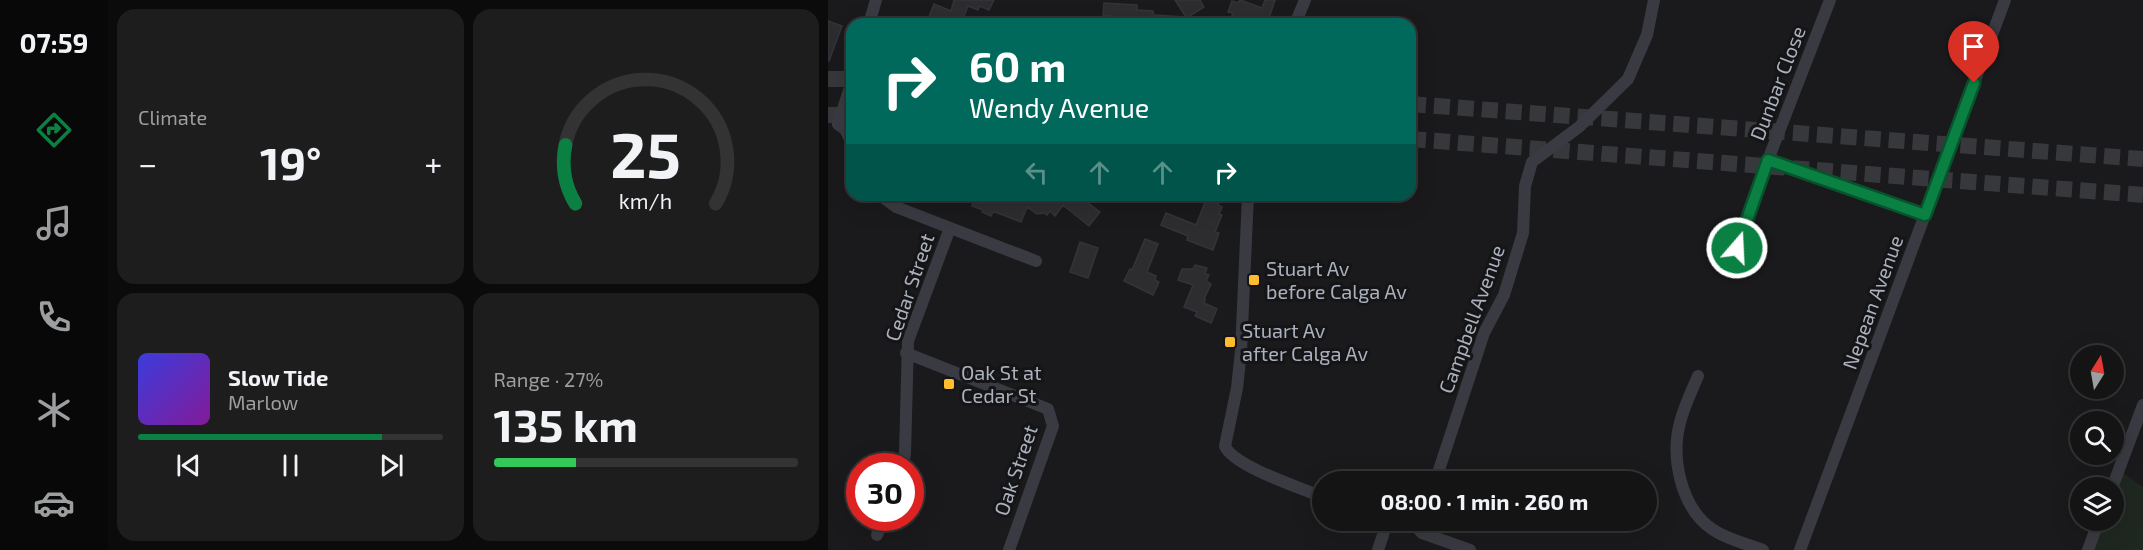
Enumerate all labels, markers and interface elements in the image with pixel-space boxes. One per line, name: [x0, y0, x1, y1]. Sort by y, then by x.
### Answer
pin: [1948, 21, 1999, 83]
street label: Dunbar Close: [1744, 23, 1810, 143]
text: 07:59: [19, 26, 89, 58]
icon: arrive: [1957, 30, 1990, 63]
text: 60 m: [969, 40, 1066, 90]
icon: right: [870, 42, 948, 120]
text: Wendy Avenue: [969, 91, 1149, 123]
text: Climate: [138, 105, 207, 129]
icon: directions: [33, 109, 75, 151]
text: 25: [610, 116, 681, 191]
text: 19°: [260, 135, 322, 189]
text: −: [138, 143, 157, 183]
text: +: [424, 143, 442, 183]
icon: left: [1020, 156, 1053, 189]
icon: ahead: [1083, 156, 1116, 189]
icon: ahead: [1146, 156, 1179, 189]
icon: right: [1209, 156, 1242, 189]
text: km/h: [619, 188, 672, 213]
icon: music: [33, 202, 75, 244]
position arrow: [1705, 216, 1769, 280]
street label: Cedar Street: [879, 230, 939, 344]
street label: Nepean Avenue: [1837, 232, 1907, 372]
street label: Campbell Avenue: [1433, 242, 1509, 396]
place label: Stuart Av before Calga Av: [1266, 256, 1407, 303]
marker: Stuart Av before Calga Av: [1247, 273, 1261, 287]
icon: phone: [33, 296, 75, 338]
place label: Stuart Av after Calga Av: [1242, 318, 1368, 365]
marker: Stuart Av after Calga Av: [1223, 335, 1237, 349]
north arrow: [2070, 345, 2124, 399]
map controls: [2070, 345, 2124, 531]
place label: Oak St at Cedar St: [961, 360, 1042, 407]
text: Slow Tide: [228, 364, 328, 390]
text: Range · 27%: [494, 367, 603, 391]
marker: Oak St at Cedar St: [942, 377, 956, 391]
icon: climate: [33, 389, 75, 431]
text: Marlow: [228, 390, 298, 414]
text: 135 km: [494, 397, 638, 451]
button: search: [2070, 411, 2124, 465]
street label: Oak Street: [988, 421, 1042, 519]
icon: previous: [172, 449, 205, 482]
icon: pause: [274, 449, 307, 482]
icon: next: [375, 449, 408, 482]
speed limit sign: 30: [846, 453, 924, 531]
button: layers: [2070, 477, 2124, 531]
icon: car: [33, 482, 75, 524]
text: 08:00 · 1 min · 260 m: [1381, 488, 1588, 514]

